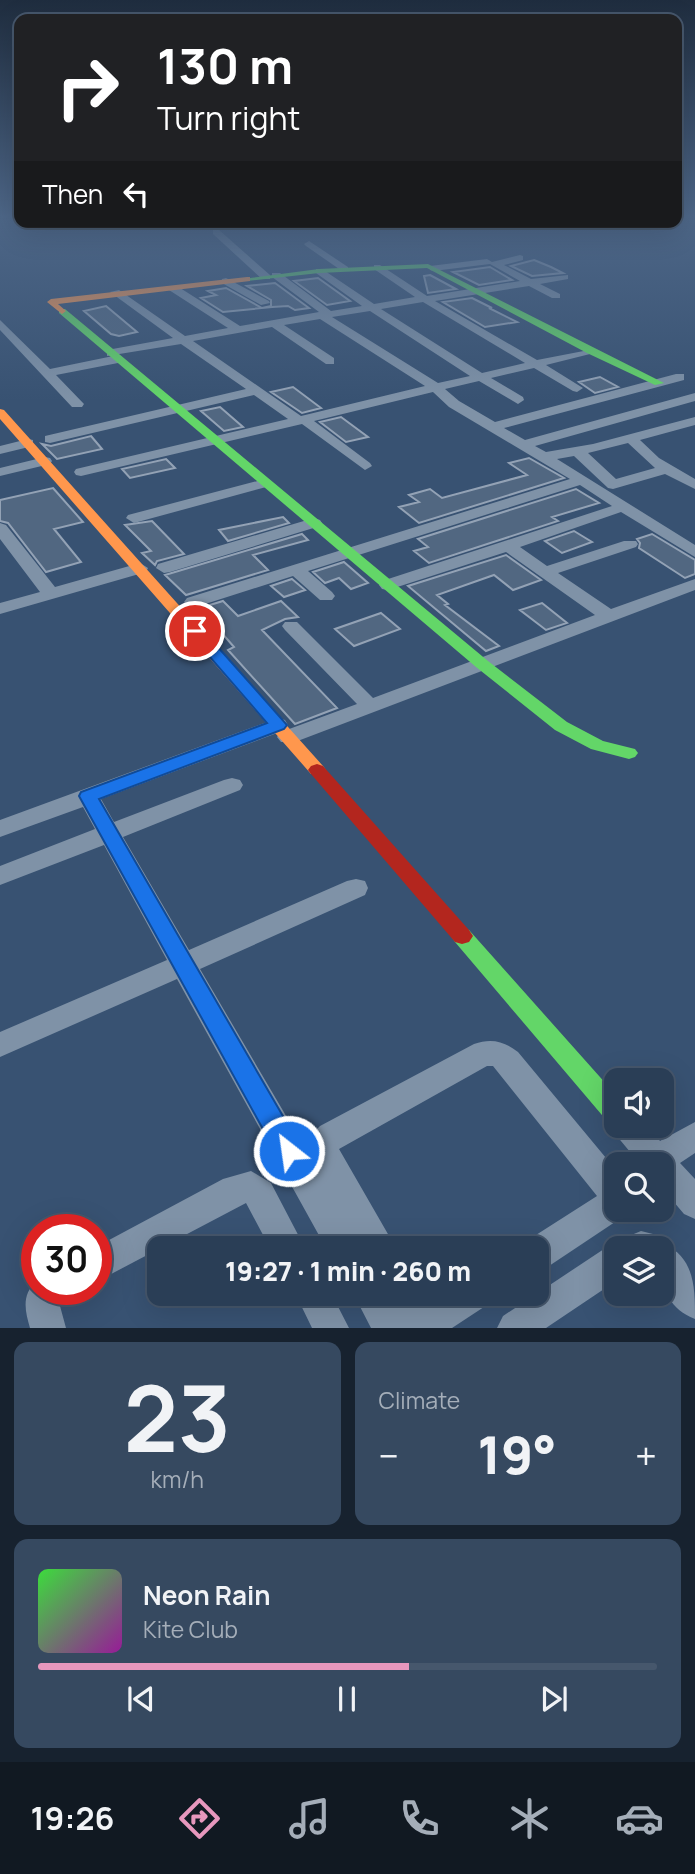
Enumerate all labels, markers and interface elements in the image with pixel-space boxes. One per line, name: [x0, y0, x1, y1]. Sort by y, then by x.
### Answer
text: 130 m: [157, 32, 293, 99]
icon: right: [42, 42, 133, 133]
text: Turn right: [157, 96, 300, 140]
icon: left: [117, 175, 155, 213]
text: Then: [42, 176, 103, 212]
pin: [165, 601, 225, 661]
icon: arrive: [176, 612, 214, 650]
map controls: [604, 1068, 674, 1306]
button: sound: [604, 1068, 674, 1138]
position arrow: [252, 1114, 326, 1188]
button: search: [604, 1152, 674, 1222]
speed limit sign: 30: [21, 1214, 112, 1305]
button: layers: [604, 1236, 674, 1306]
text: 19:27 · 1 min · 260 m: [225, 1253, 471, 1289]
text: 23: [124, 1355, 231, 1479]
text: Climate: [379, 1384, 460, 1416]
text: 19°: [477, 1419, 557, 1490]
text: −: [379, 1429, 399, 1481]
text: +: [635, 1429, 657, 1481]
text: km/h: [151, 1463, 204, 1495]
text: Neon Rain: [143, 1577, 271, 1613]
text: Kite Club: [143, 1613, 238, 1645]
icon: previous: [122, 1680, 160, 1718]
icon: pause: [328, 1680, 366, 1718]
icon: next: [535, 1680, 573, 1718]
icon: directions: [175, 1794, 224, 1843]
icon: music: [285, 1794, 334, 1843]
icon: phone: [395, 1794, 444, 1843]
icon: climate: [505, 1794, 554, 1843]
icon: car: [615, 1794, 664, 1843]
text: 19:26: [31, 1796, 114, 1840]

